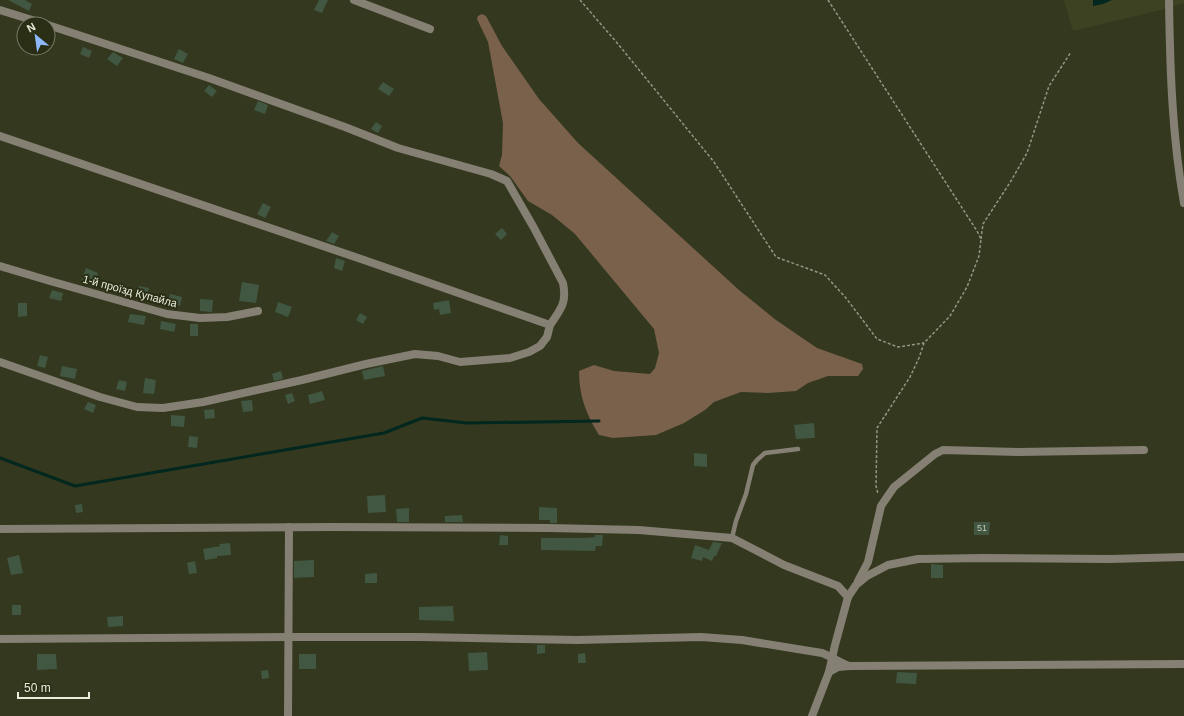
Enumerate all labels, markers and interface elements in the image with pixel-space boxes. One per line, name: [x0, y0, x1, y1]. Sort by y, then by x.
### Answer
north arrow: [16, 16, 56, 56]
text: N: [25, 20, 38, 34]
street label: 1-й проїзд Купайла: [82, 273, 179, 310]
house number: 51: [977, 523, 987, 533]
scale bar: [18, 674, 89, 700]
text: 50 m: [24, 681, 51, 695]

